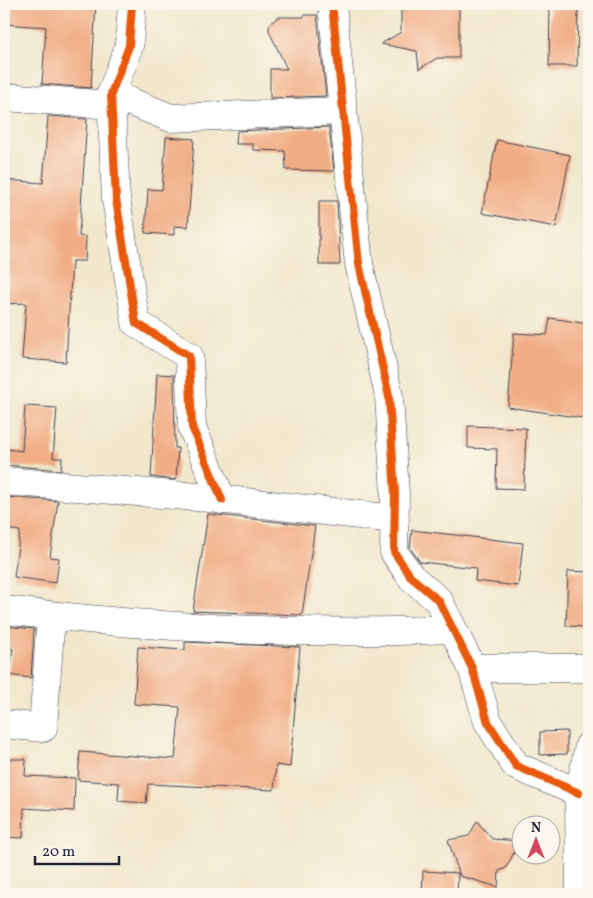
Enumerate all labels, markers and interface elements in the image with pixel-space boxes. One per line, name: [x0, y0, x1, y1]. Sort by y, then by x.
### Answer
north arrow: [510, 816, 560, 866]
text: N: [531, 819, 541, 838]
scale bar: [35, 833, 119, 865]
text: 20 m: [42, 842, 75, 863]

